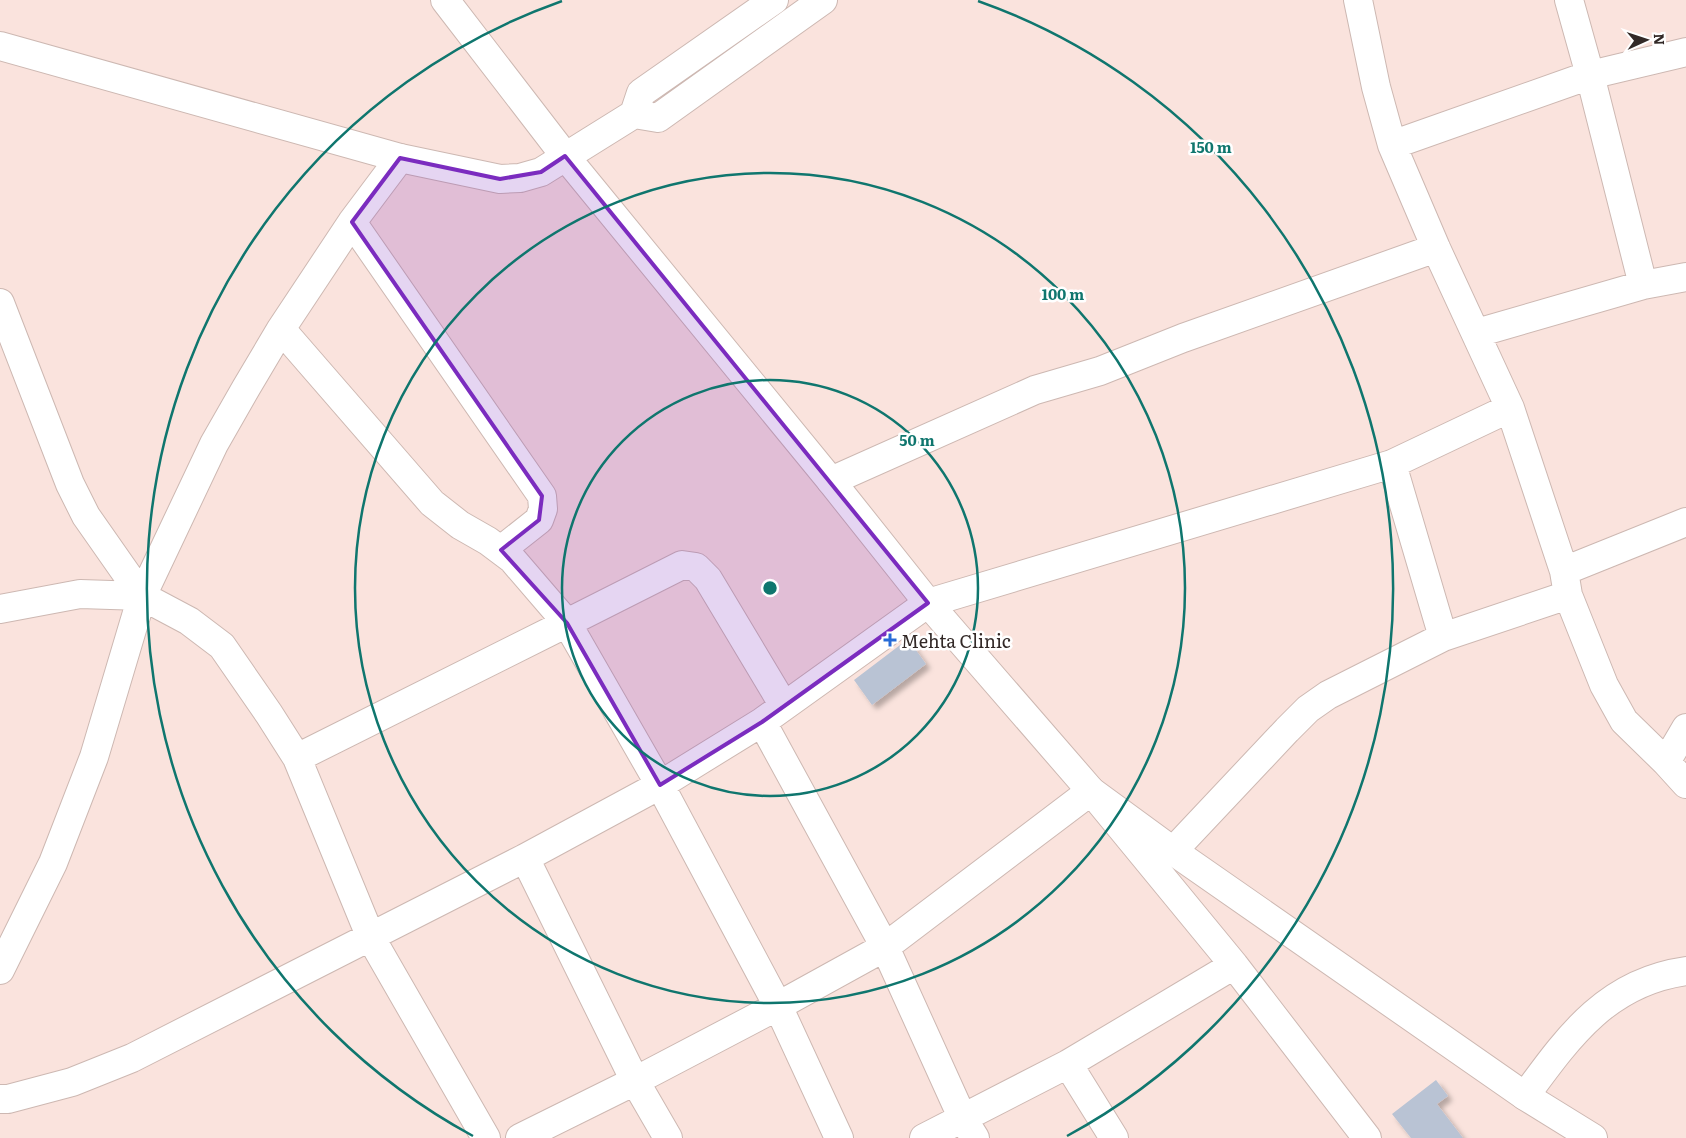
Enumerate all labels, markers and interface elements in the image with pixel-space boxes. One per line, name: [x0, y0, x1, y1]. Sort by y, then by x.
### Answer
north arrow: [1621, 15, 1671, 65]
text: N: [1650, 33, 1670, 46]
text: 150 m: [1190, 135, 1232, 158]
text: 100 m: [1042, 282, 1084, 305]
text: 50 m: [899, 428, 935, 451]
centre of rings: [761, 579, 779, 597]
place label: Mehta Clinic: [901, 627, 1011, 654]
marker: Mehta Clinic: [883, 633, 897, 647]

